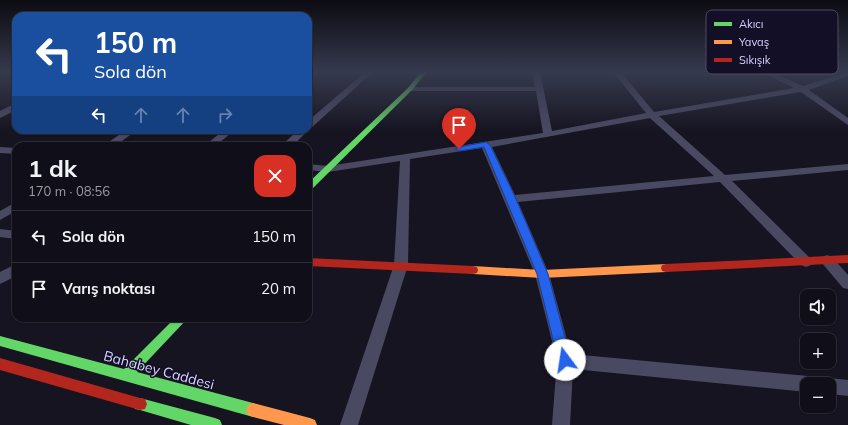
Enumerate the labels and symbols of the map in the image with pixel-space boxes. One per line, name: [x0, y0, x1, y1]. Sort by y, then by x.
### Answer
legend: [706, 10, 838, 74]
text: Akıcı: [739, 17, 763, 31]
text: Yavaş: [738, 35, 769, 49]
text: Sıkışık: [739, 53, 771, 67]
pin: [442, 108, 476, 149]
position arrow: [544, 339, 586, 381]
street label: Bahabey Caddesi: [102, 347, 216, 393]

